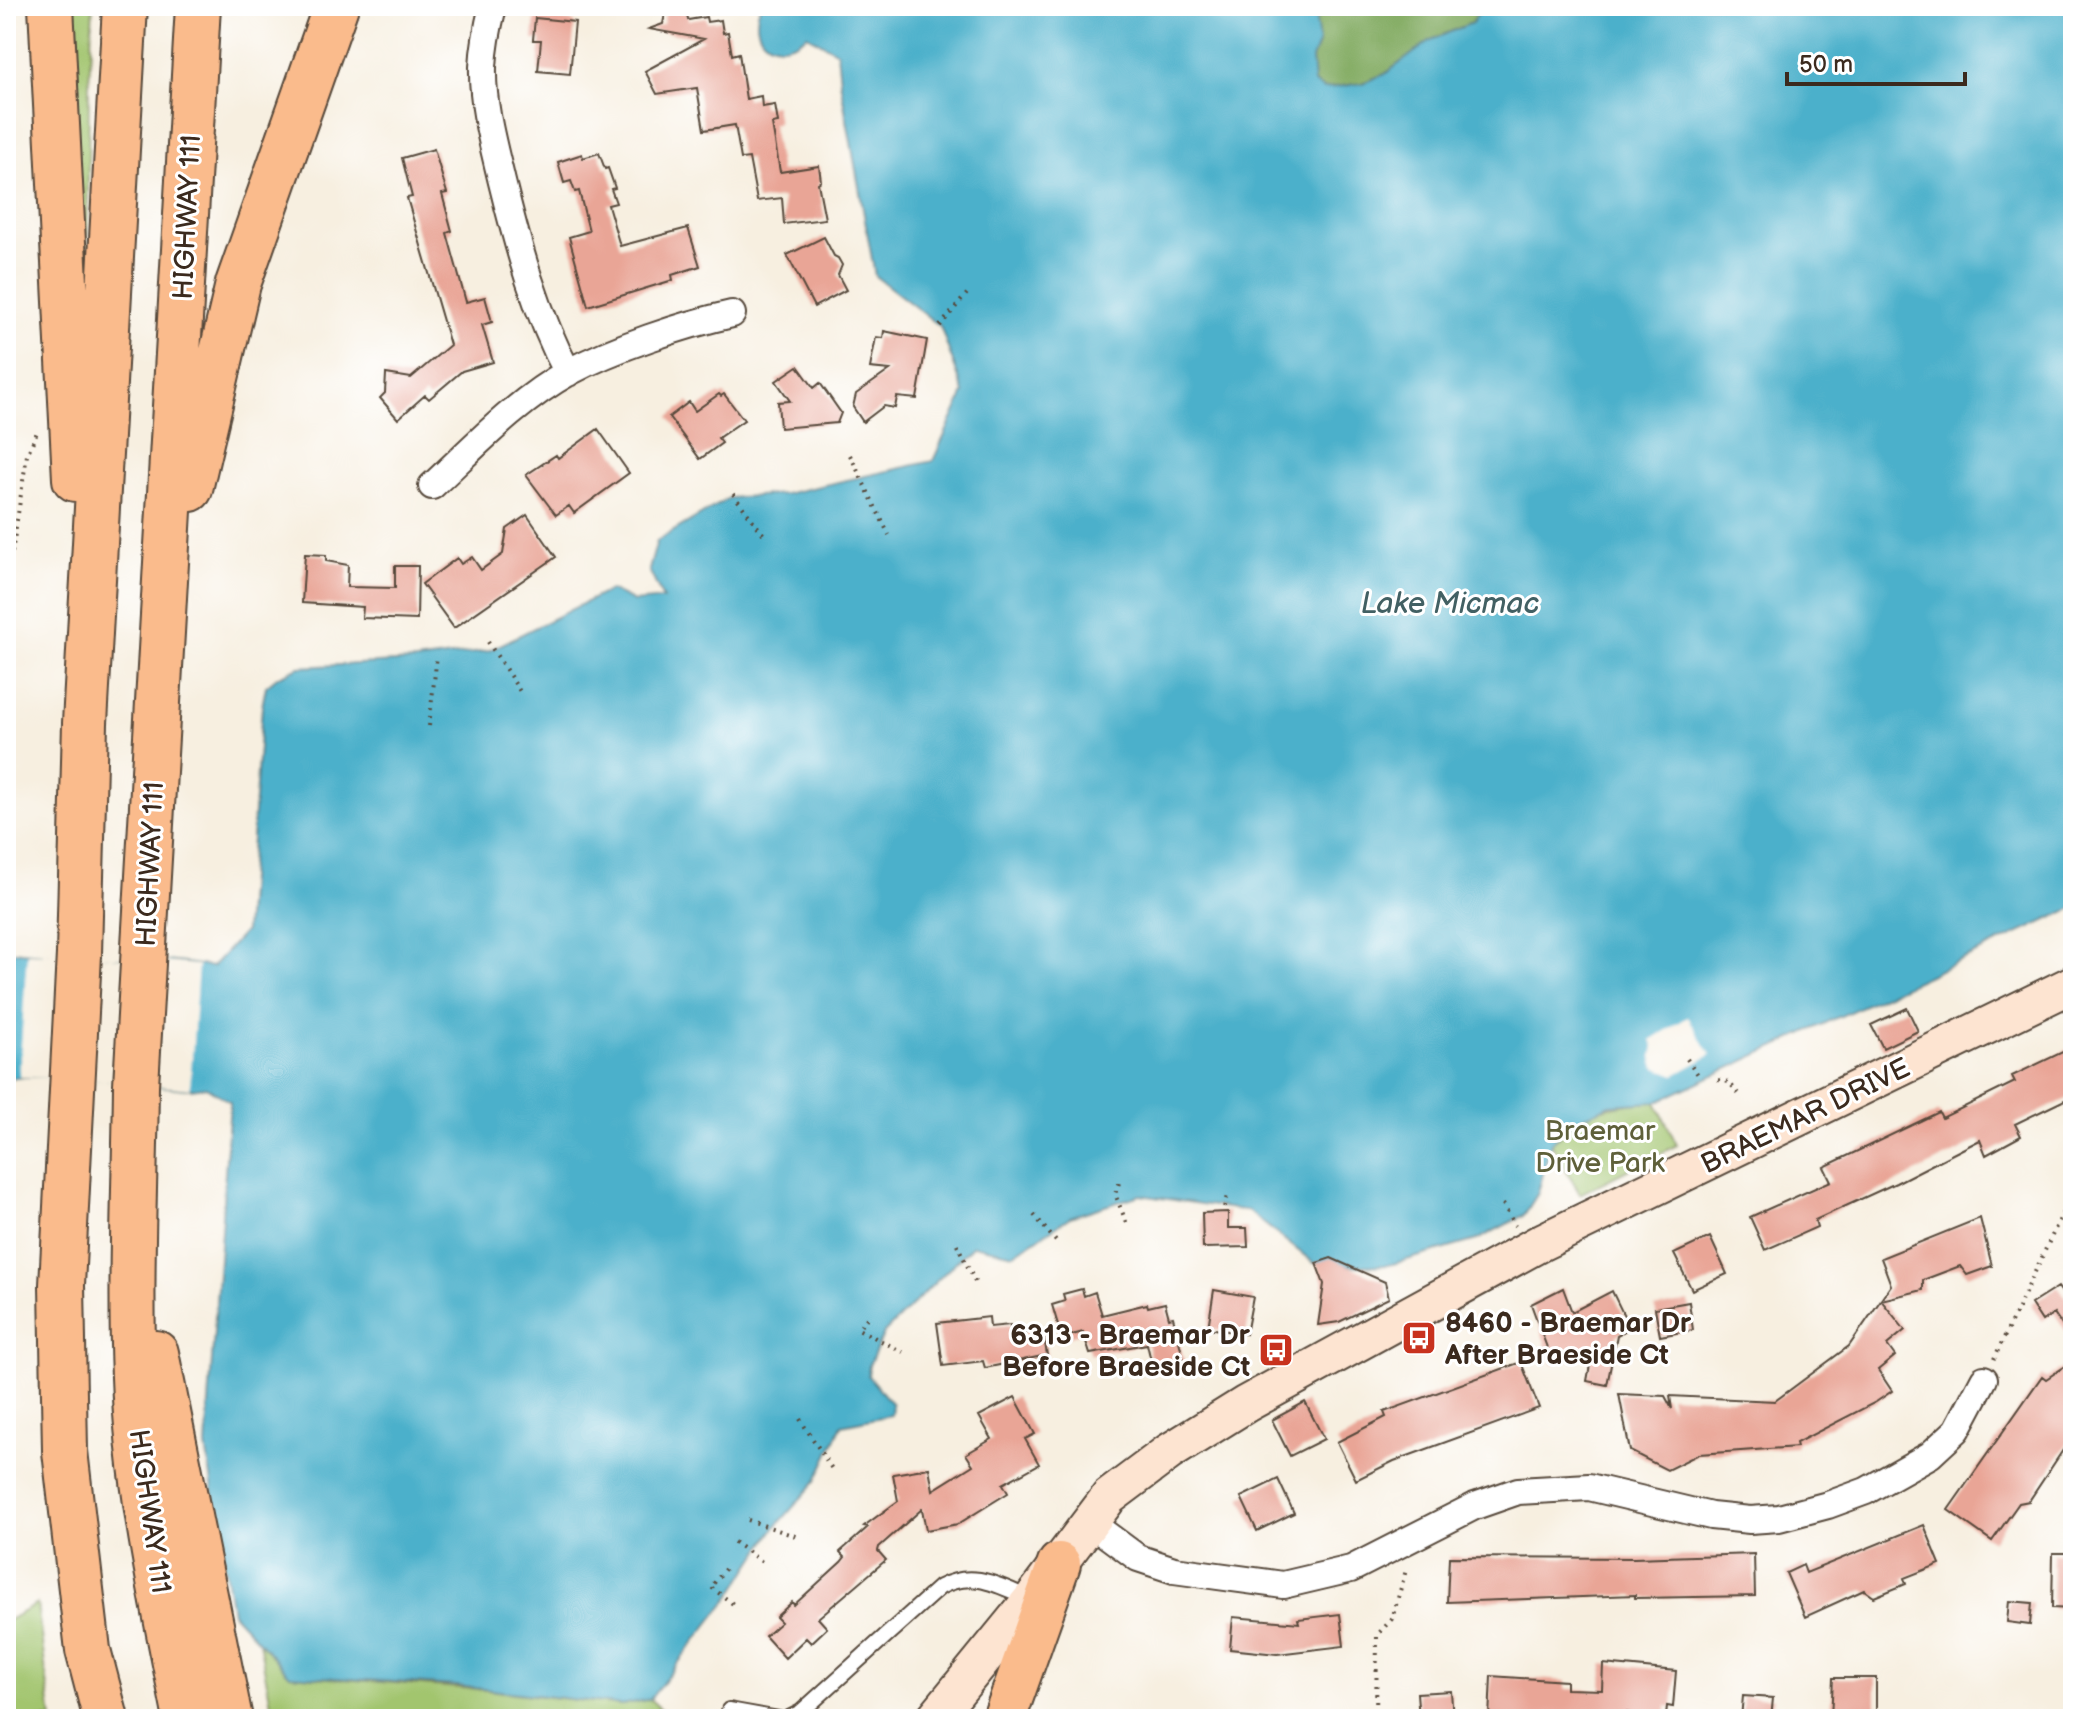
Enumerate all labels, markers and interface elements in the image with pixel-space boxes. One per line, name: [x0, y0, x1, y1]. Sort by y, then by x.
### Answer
scale bar: [1787, 36, 1965, 86]
text: 50 m: [1799, 50, 1853, 79]
street label: HIGHWAY 111: [167, 134, 208, 300]
water label: Lake Micmac: [1361, 586, 1539, 622]
street label: HIGHWAY 111: [130, 781, 171, 947]
street label: BRAEMAR DRIVE: [1696, 1052, 1915, 1181]
park label: Braemar Drive Park: [1535, 1115, 1665, 1180]
place label: 8460 - Braemar Dr After Braeside Ct: [1444, 1307, 1692, 1372]
place label: 6313 - Braemar Dr Before Braeside Ct: [1002, 1319, 1251, 1384]
bus stop icon: 8460 - Braemar Dr After Braeside Ct: [1400, 1319, 1438, 1357]
bus stop icon: 6313 - Braemar Dr Before Braeside Ct: [1257, 1331, 1295, 1369]
street label: HIGHWAY 111: [122, 1427, 177, 1595]

